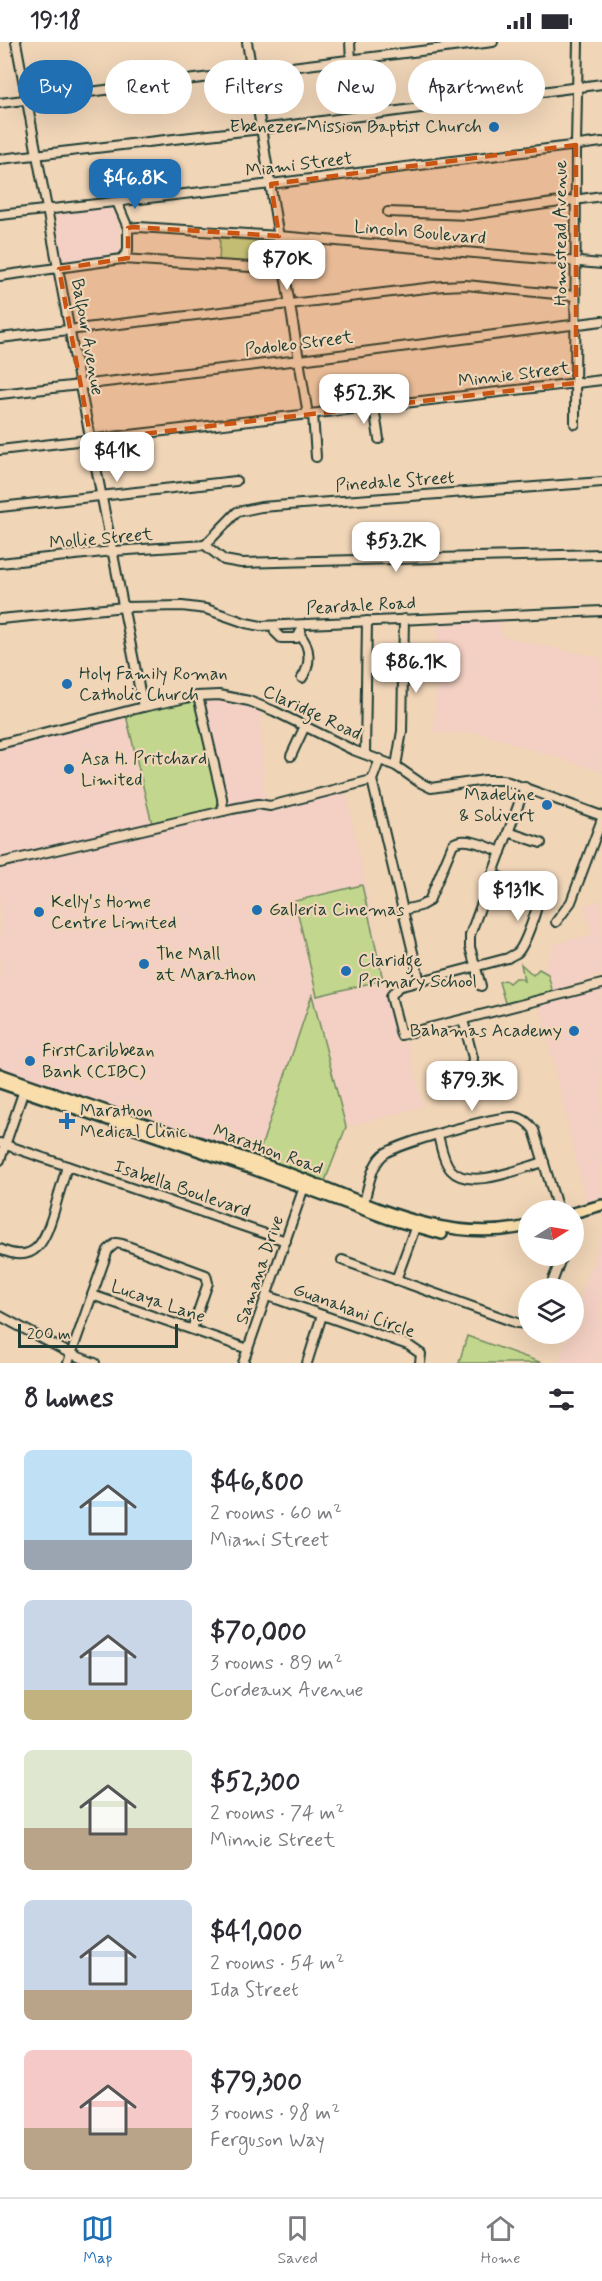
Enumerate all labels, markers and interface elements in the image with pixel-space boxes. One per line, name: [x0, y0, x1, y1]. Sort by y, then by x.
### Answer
text: 19:18: [30, 7, 81, 35]
chip: Buy: [18, 60, 93, 114]
chip: Rent: [105, 60, 192, 114]
chip: Filters: [204, 60, 304, 114]
chip: New: [316, 60, 396, 114]
chip: Apartment: [408, 60, 545, 114]
place label: Ebenezer Mission Baptist Church: [230, 115, 482, 139]
marker: Ebenezer Mission Baptist Church: [487, 120, 501, 134]
street label: Miami Street: [244, 147, 354, 183]
pin: $46.8K: [86, 159, 184, 210]
street label: Homestead Avenue: [549, 160, 573, 306]
text: $46.8K: [103, 165, 167, 192]
street label: Lincoln Boulevard: [353, 215, 487, 251]
pin: $70K: [251, 240, 323, 291]
text: $70K: [262, 246, 312, 273]
street label: Balfour Avenue: [63, 277, 109, 398]
street label: Podoleo Street: [244, 325, 355, 363]
street label: Minnie Street: [457, 356, 572, 394]
pin: $52.3K: [315, 374, 413, 425]
text: $52.3K: [333, 380, 395, 407]
pin: $41K: [81, 432, 153, 483]
text: $41K: [94, 438, 140, 465]
street label: Pinedale Street: [335, 466, 456, 498]
street label: Mollie Street: [48, 522, 154, 555]
pin: $53.2K: [347, 522, 445, 573]
text: $53.2K: [366, 528, 426, 555]
street label: Peardale Road: [305, 591, 417, 621]
pin: $86.1K: [367, 643, 465, 694]
text: $86.1K: [385, 649, 447, 676]
place label: Holy Family Roman Catholic Church: [79, 662, 227, 707]
marker: Holy Family Roman Catholic Church: [60, 677, 74, 691]
street label: Claridge Road: [258, 680, 365, 748]
place label: Asa H. Pritchard Limited: [81, 747, 207, 792]
marker: Asa H. Pritchard Limited: [62, 762, 76, 776]
place label: Madeline & Solivert: [459, 783, 535, 828]
marker: Madeline & Solivert: [540, 798, 554, 812]
pin: $131K: [476, 871, 560, 922]
text: $131K: [492, 877, 544, 904]
place label: Kelly's Home Centre Limited: [51, 890, 177, 935]
place label: Galleria Cinemas: [269, 898, 405, 922]
marker: Galleria Cinemas: [250, 903, 264, 917]
marker: Kelly's Home Centre Limited: [32, 905, 46, 919]
place label: The Mall at Marathon: [156, 942, 256, 987]
place label: Claridge Primary School: [358, 949, 477, 994]
marker: The Mall at Marathon: [137, 957, 151, 971]
marker: Claridge Primary School: [339, 964, 353, 978]
place label: Bahamas Academy: [410, 1019, 562, 1043]
marker: Bahamas Academy: [567, 1024, 581, 1038]
place label: FirstCaribbean Bank (CIBC): [42, 1039, 154, 1084]
marker: FirstCaribbean Bank (CIBC): [23, 1054, 37, 1068]
pin: $79.3K: [423, 1061, 521, 1112]
text: $79.3K: [440, 1067, 504, 1094]
place label: Marathon Medical Clinic: [80, 1099, 188, 1144]
marker: Marathon Medical Clinic: [58, 1112, 76, 1130]
street label: Marathon Road: [210, 1119, 326, 1181]
street label: Isabella Boulevard: [111, 1154, 253, 1224]
north arrow: [518, 1200, 584, 1266]
map controls: [518, 1200, 584, 1344]
street label: Samana Drive: [230, 1212, 290, 1328]
street label: Lucaya Lane: [108, 1275, 208, 1329]
street label: Guanahani Circle: [290, 1278, 419, 1344]
button: layers: [518, 1278, 584, 1344]
scale bar: [18, 1321, 178, 1348]
text: 200 m: [27, 1324, 71, 1345]
text: 8 homes: [24, 1382, 114, 1416]
icon: filters: [545, 1383, 578, 1416]
text: $46,800: [210, 1466, 304, 1500]
icon: home: [72, 1474, 144, 1546]
text: 2 rooms · 60 m²: [210, 1500, 342, 1527]
text: Miami Street: [210, 1527, 329, 1554]
text: $70,000: [210, 1616, 307, 1650]
icon: home: [72, 1624, 144, 1696]
text: 3 rooms · 89 m²: [210, 1650, 343, 1677]
text: Cordeaux Avenue: [210, 1677, 363, 1704]
text: $52,300: [210, 1766, 300, 1800]
icon: home: [72, 1774, 144, 1846]
text: 2 rooms · 74 m²: [210, 1800, 344, 1827]
text: Minnie Street: [210, 1827, 335, 1854]
text: $41,000: [210, 1916, 302, 1950]
icon: home: [72, 1924, 144, 1996]
text: 2 rooms · 54 m²: [210, 1950, 344, 1977]
text: Ida Street: [210, 1977, 299, 2004]
text: $79,300: [210, 2066, 302, 2100]
icon: home: [72, 2074, 144, 2146]
text: 3 rooms · 98 m²: [210, 2100, 340, 2127]
text: Ferguson Way: [210, 2127, 325, 2154]
tab: Map: [81, 2212, 114, 2269]
tab: Saved: [277, 2212, 318, 2269]
tab: Home: [481, 2212, 521, 2269]

